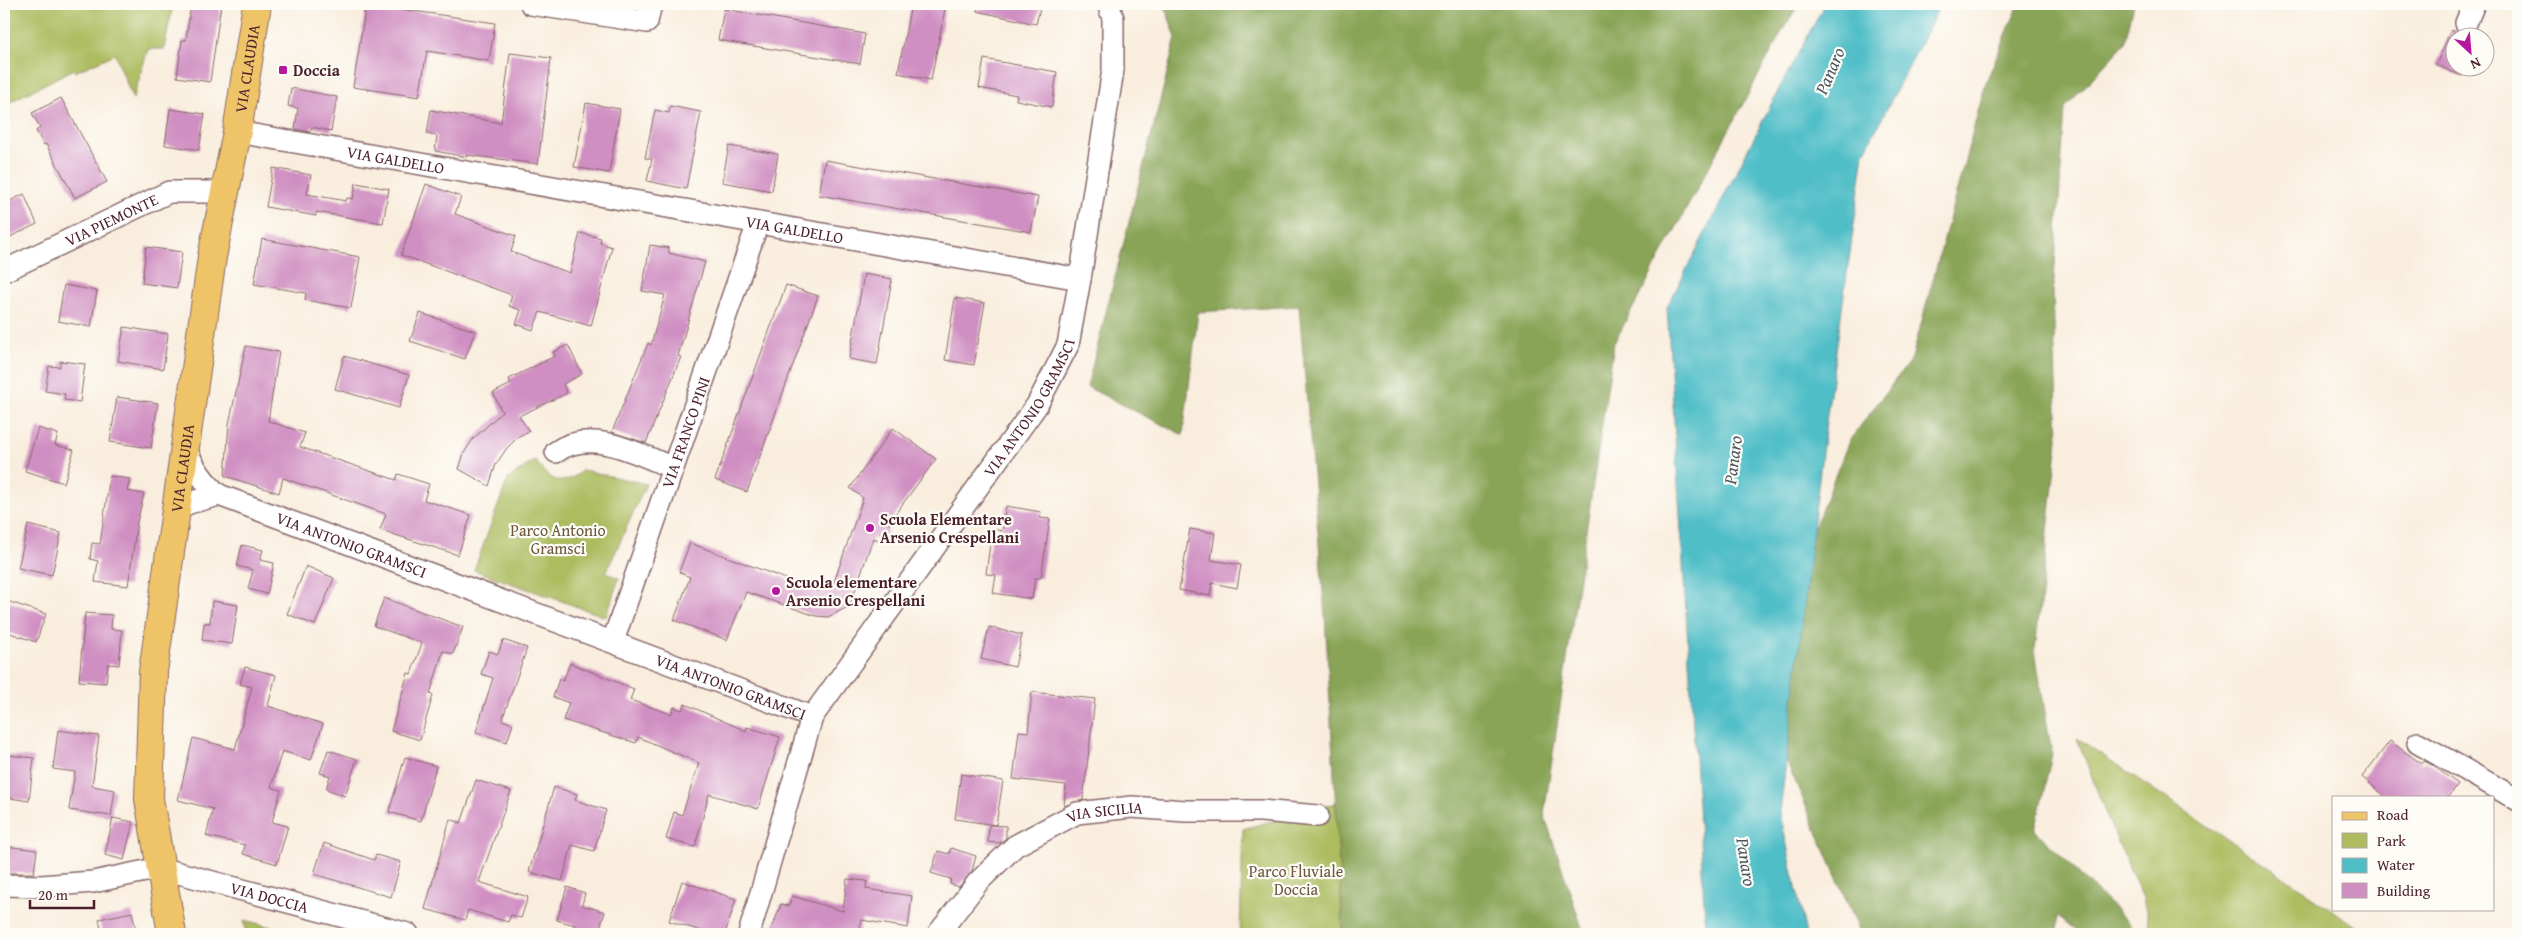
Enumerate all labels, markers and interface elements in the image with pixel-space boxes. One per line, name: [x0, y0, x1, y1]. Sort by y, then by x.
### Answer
street label: VIA CLAUDIA: [228, 22, 266, 114]
north arrow: [2444, 28, 2494, 78]
water label: Panaro: [1807, 43, 1852, 99]
text: N: [2467, 53, 2484, 75]
place label: Doccia: [293, 58, 341, 82]
marker: Doccia: [277, 64, 289, 76]
street label: VIA GALDELLO: [345, 139, 447, 180]
street label: VIA PIEMONTE: [61, 187, 162, 252]
street label: VIA GALDELLO: [744, 209, 846, 250]
street label: VIA ANTONIO GRAMSCI: [977, 337, 1081, 482]
street label: VIA FRANCO PINI: [655, 373, 716, 491]
street label: VIA CLAUDIA: [164, 422, 200, 514]
water label: Panaro: [1716, 434, 1749, 487]
street label: VIA ANTONIO GRAMSCI: [273, 506, 430, 584]
place label: Scuola Elementare Arsenio Crespellani: [880, 507, 1019, 549]
park label: Parco Antonio Gramsci: [510, 518, 606, 560]
marker: Scuola Elementare Arsenio Crespellani: [864, 522, 876, 534]
place label: Scuola elementare Arsenio Crespellani: [786, 570, 925, 612]
marker: Scuola elementare Arsenio Crespellani: [770, 585, 782, 597]
street label: VIA ANTONIO GRAMSCI: [652, 648, 810, 726]
street label: VIA SICILIA: [1061, 795, 1144, 829]
legend: [2332, 796, 2494, 910]
text: Road: [2377, 804, 2408, 825]
text: Park: [2377, 830, 2406, 851]
water label: Panaro: [1729, 835, 1764, 888]
text: Water: [2377, 854, 2415, 875]
park label: Parco Fluviale Doccia: [1249, 859, 1343, 901]
street label: VIA DOCCIA: [228, 875, 312, 919]
scale bar: [30, 878, 94, 910]
text: Building: [2377, 880, 2431, 901]
text: 20 m: [38, 884, 69, 905]

